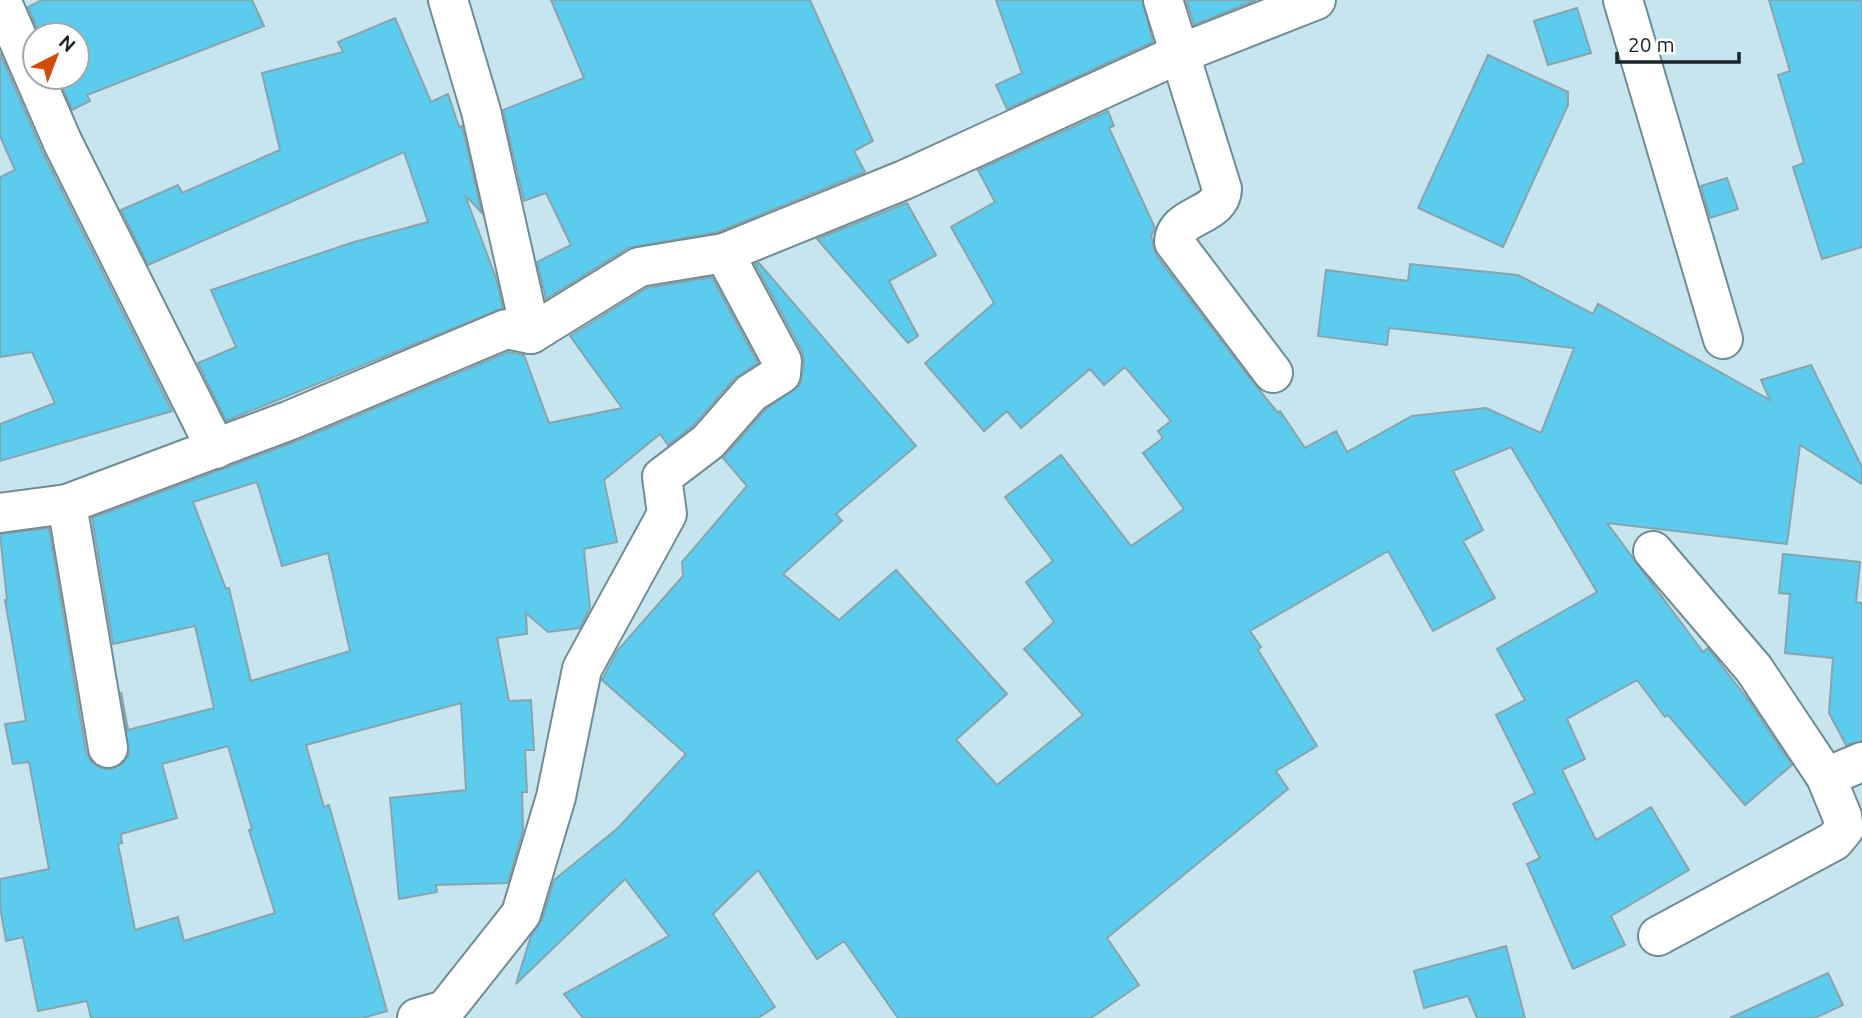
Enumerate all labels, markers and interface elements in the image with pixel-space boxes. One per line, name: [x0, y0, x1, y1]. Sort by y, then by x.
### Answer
north arrow: [21, 21, 91, 91]
scale bar: [1617, 21, 1740, 65]
text: N: [55, 30, 80, 56]
text: 20 m: [1628, 32, 1675, 56]

